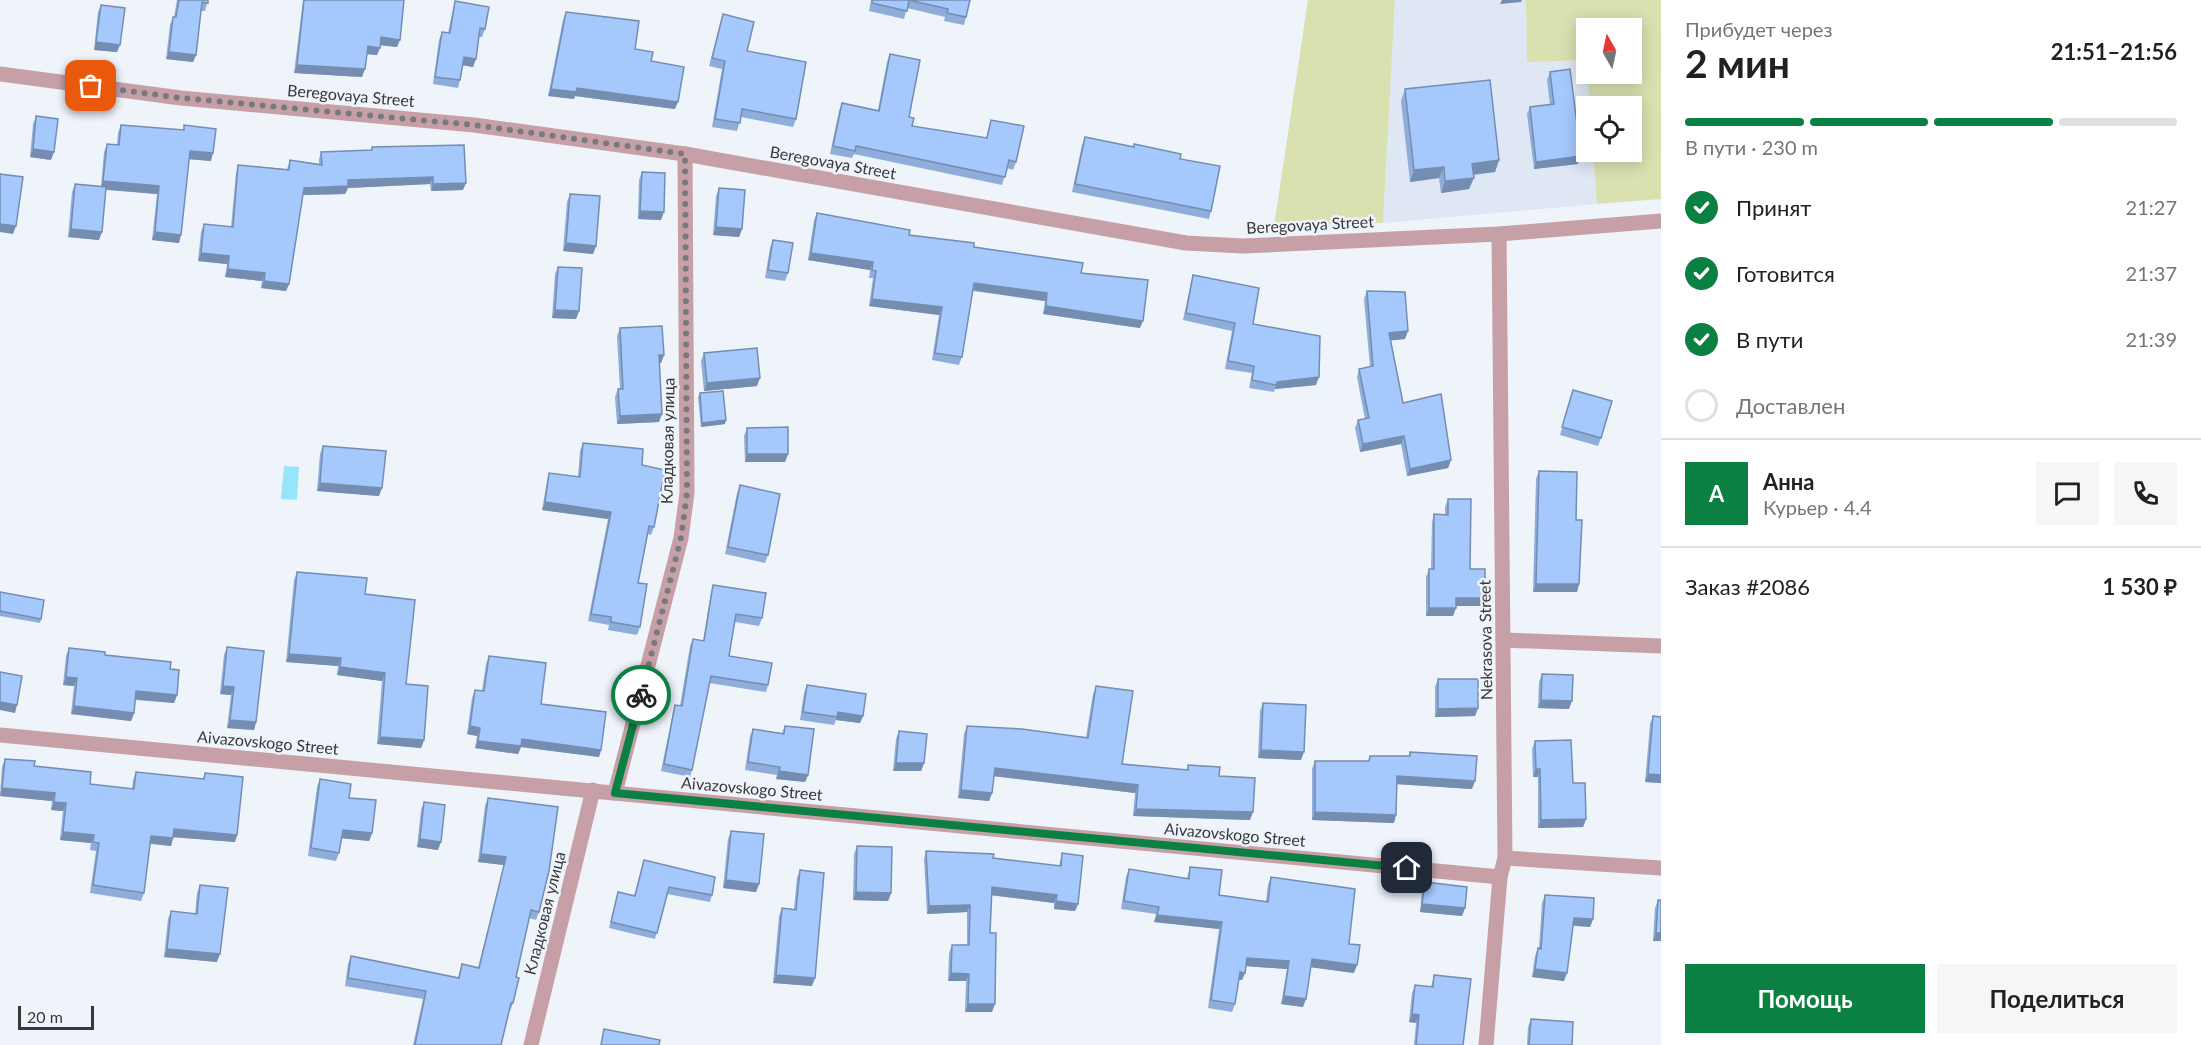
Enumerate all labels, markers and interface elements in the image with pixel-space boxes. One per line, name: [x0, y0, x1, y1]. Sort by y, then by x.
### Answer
text: Прибудет через: [1685, 17, 1832, 41]
north arrow: [1576, 18, 1642, 84]
map controls: [1576, 18, 1642, 162]
text: 21:51–21:56: [2051, 38, 2177, 65]
text: 2 мин: [1685, 40, 1790, 86]
pin: [65, 60, 116, 111]
icon: bag: [74, 69, 107, 102]
street label: Beregovaya Street: [287, 80, 416, 110]
button: locate: [1576, 96, 1642, 162]
text: В пути · 230 m: [1685, 135, 1818, 159]
street label: Beregovaya Street: [768, 142, 898, 182]
icon: check: [1685, 191, 1718, 224]
text: Принят: [1736, 194, 1811, 221]
text: 21:27: [2126, 195, 2177, 219]
street label: Beregovaya Street: [1246, 211, 1375, 237]
icon: check: [1685, 257, 1718, 290]
text: Готовится: [1736, 260, 1835, 287]
text: 21:37: [2126, 261, 2177, 285]
icon: check: [1685, 323, 1718, 356]
text: В пути: [1736, 326, 1803, 353]
text: 21:39: [2126, 327, 2177, 351]
street label: Кладковая улица: [656, 378, 678, 504]
text: Доставлен: [1736, 392, 1845, 419]
button: chat: [2036, 462, 2099, 525]
button: phone: [2114, 462, 2177, 525]
text: Анна: [1763, 468, 1814, 495]
text: А: [1709, 480, 1724, 507]
text: Курьер · 4.4: [1763, 495, 1872, 519]
text: Заказ #2086: [1685, 573, 1810, 600]
text: 1 530 ₽: [2102, 573, 2177, 600]
street label: Nekrasova Street: [1474, 579, 1496, 700]
courier: [611, 665, 671, 725]
icon: bike: [625, 679, 658, 712]
street label: Aivazovskogo Street: [197, 726, 340, 758]
street label: Aivazovskogo Street: [681, 772, 824, 804]
street label: Aivazovskogo Street: [1164, 818, 1307, 850]
pin: [1381, 842, 1432, 893]
street label: Кладковая улица: [519, 849, 569, 977]
icon: home: [1390, 851, 1423, 884]
button: Помощь: [1685, 964, 1925, 1033]
button: Поделиться: [1937, 964, 2177, 1033]
scale bar: [18, 1003, 94, 1030]
text: 20 m: [27, 1007, 63, 1026]

